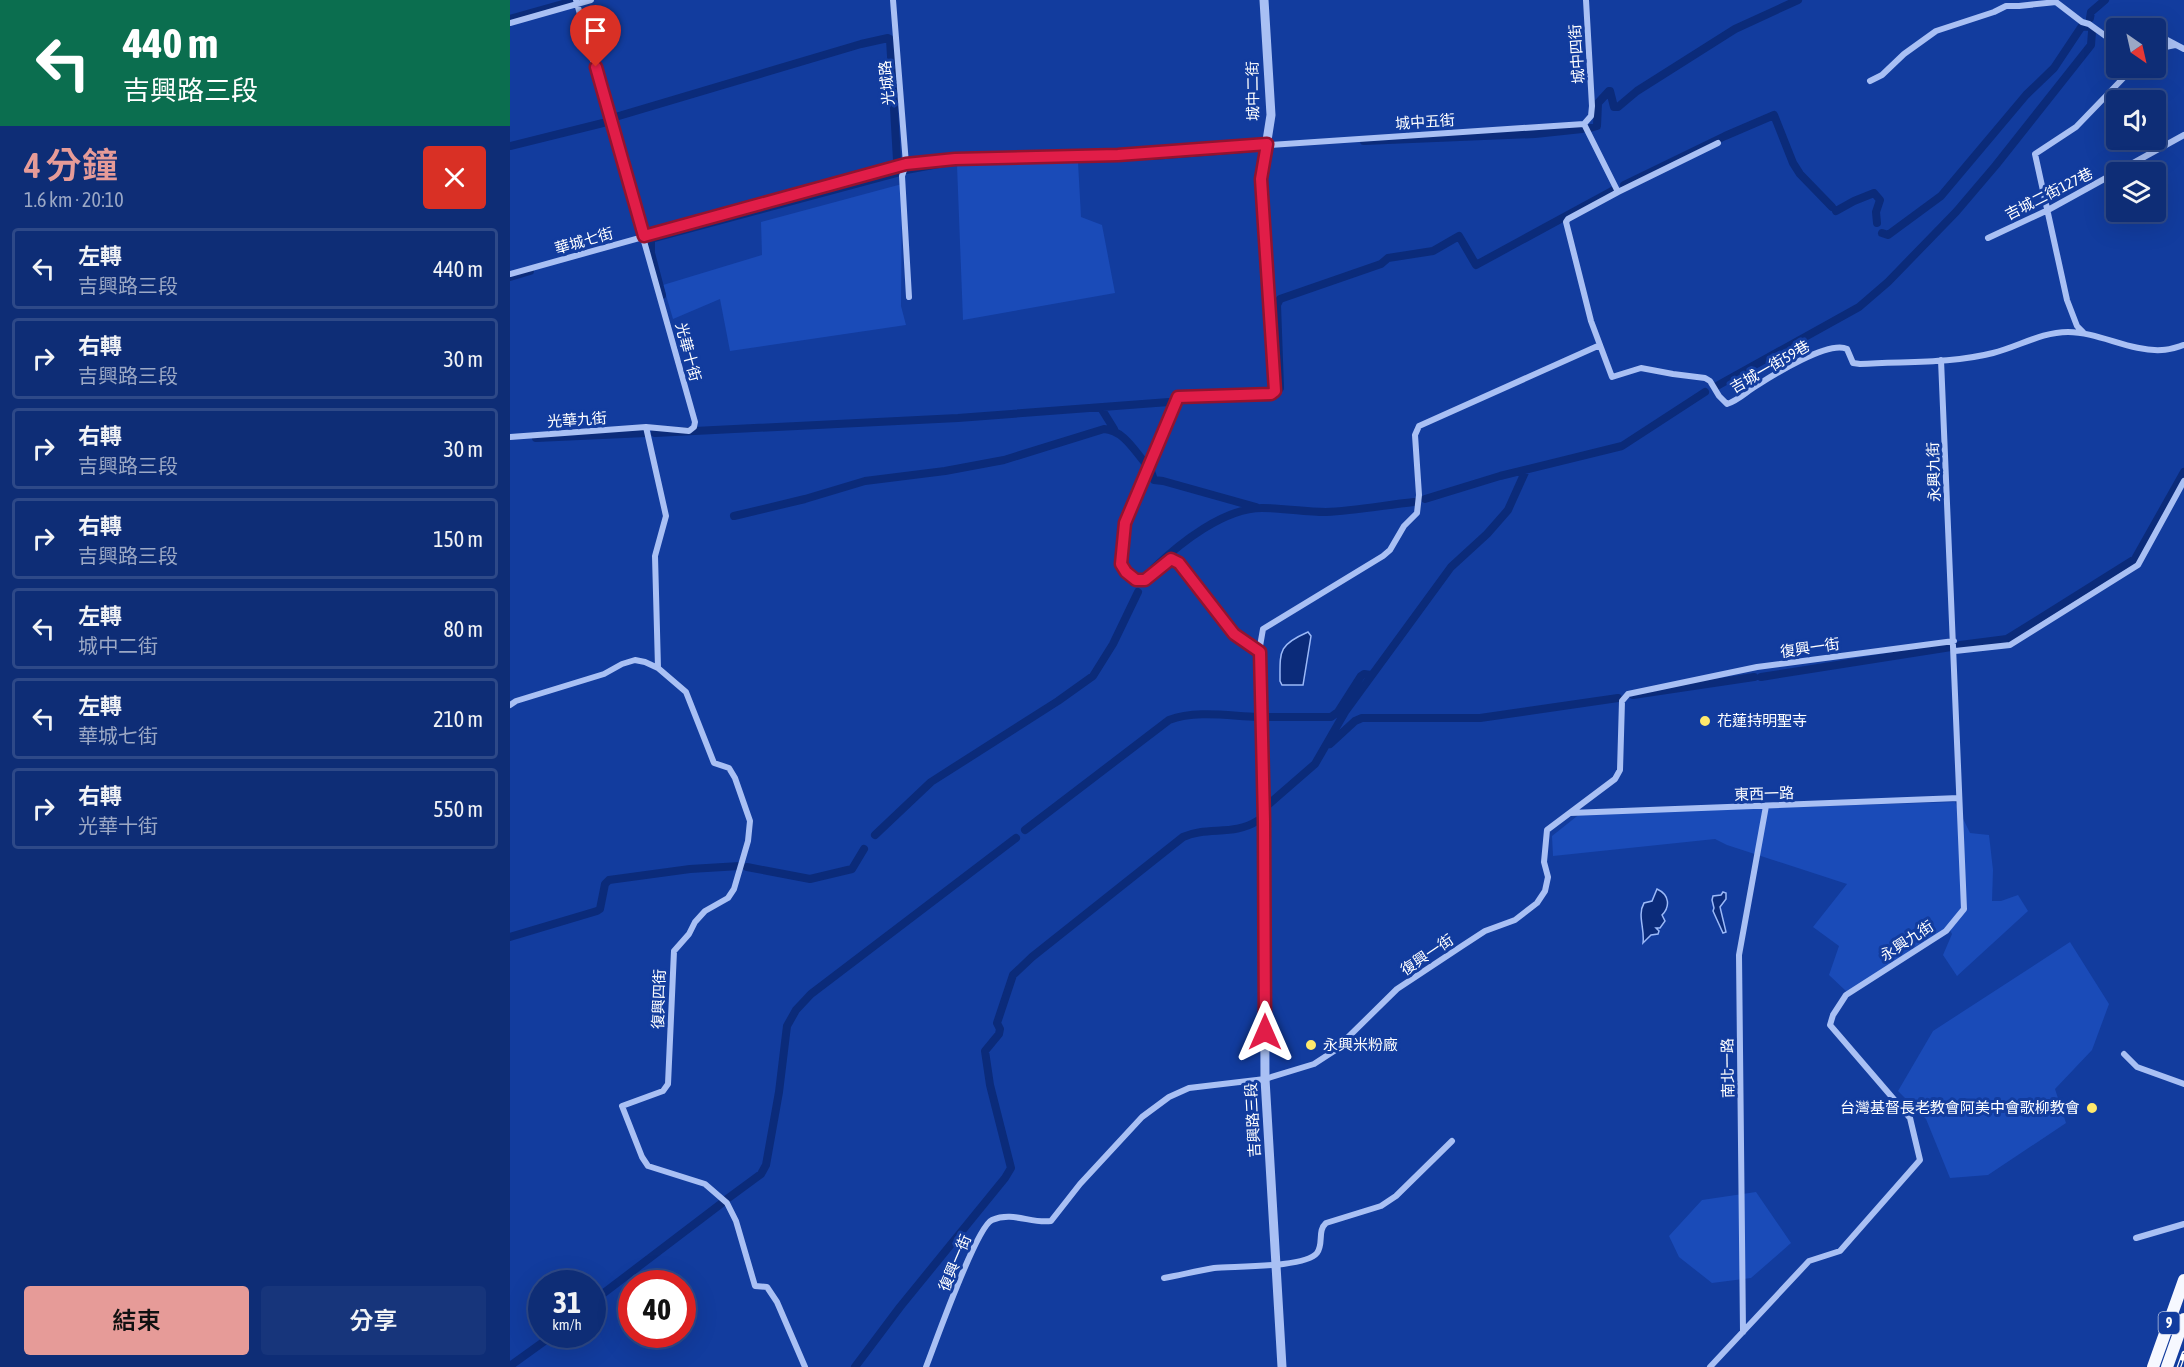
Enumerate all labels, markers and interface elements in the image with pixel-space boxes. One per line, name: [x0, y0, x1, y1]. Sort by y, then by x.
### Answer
pin: [570, 5, 621, 67]
icon: arrive: [579, 14, 612, 47]
north arrow: [2106, 18, 2166, 78]
map controls: [2106, 18, 2166, 222]
text: 440 m: [123, 19, 218, 67]
icon: left: [24, 24, 102, 102]
street label: 城中四街: [1566, 24, 1587, 85]
street label: 光城路: [876, 60, 897, 106]
street label: 城中二街: [1243, 61, 1262, 121]
text: 吉興路三段: [123, 75, 258, 106]
button: sound: [2106, 90, 2166, 150]
street label: 城中五街: [1394, 111, 1455, 132]
text: 4 分鐘: [24, 144, 118, 186]
button: close: [423, 146, 486, 209]
button: layers: [2106, 162, 2166, 222]
street label: 吉城二街127巷: [2002, 164, 2095, 223]
text: 1.6 km · 20:10: [24, 188, 124, 211]
street label: 華城七街: [553, 224, 615, 257]
text: 左轉: [78, 243, 122, 269]
icon: left: [27, 252, 60, 285]
text: 440 m: [433, 256, 483, 282]
text: 吉興路三段: [78, 274, 178, 297]
street label: 光華十街: [673, 321, 704, 383]
text: 右轉: [78, 333, 122, 359]
street label: 吉城一街59巷: [1727, 337, 1813, 396]
icon: right: [27, 342, 60, 375]
text: 30 m: [443, 346, 483, 372]
text: 吉興路三段: [78, 364, 178, 387]
street label: 光華九街: [546, 409, 607, 430]
text: 右轉: [78, 423, 122, 449]
icon: right: [27, 432, 60, 465]
text: 30 m: [443, 436, 483, 462]
street label: 永興九街: [1924, 442, 1943, 502]
text: 吉興路三段: [78, 454, 178, 477]
text: 右轉: [78, 513, 122, 539]
icon: right: [27, 522, 60, 555]
text: 150 m: [433, 526, 483, 552]
text: 吉興路三段: [78, 544, 178, 567]
text: 左轉: [78, 603, 122, 629]
icon: left: [27, 612, 60, 645]
text: 80 m: [443, 616, 483, 642]
text: 城中二街: [78, 634, 158, 657]
street label: 復興一街: [1779, 635, 1841, 660]
text: 左轉: [78, 693, 122, 719]
icon: left: [27, 702, 60, 735]
text: 210 m: [433, 706, 483, 732]
place label: 花蓮持明聖寺: [1717, 712, 1807, 729]
marker: 花蓮持明聖寺: [1698, 714, 1712, 728]
text: 華城七街: [78, 724, 158, 747]
text: 右轉: [78, 783, 122, 809]
street label: 東西一路: [1734, 784, 1794, 803]
icon: right: [27, 792, 60, 825]
text: 550 m: [433, 796, 483, 822]
text: 光華十街: [78, 814, 158, 837]
street label: 永興九街: [1877, 917, 1937, 964]
street label: 復興一街: [1397, 931, 1456, 978]
street label: 復興四街: [649, 969, 668, 1029]
position arrow: [1233, 1000, 1297, 1064]
place label: 永興米粉廠: [1323, 1036, 1398, 1053]
marker: 永興米粉廠: [1304, 1038, 1318, 1052]
street label: 南北一路: [1718, 1038, 1737, 1098]
street label: 吉興路三段: [1242, 1082, 1263, 1158]
place label: 台灣基督長老教會阿美中會歌柳教會: [1840, 1099, 2080, 1116]
marker: 台灣基督長老教會阿美中會歌柳教會: [2085, 1101, 2099, 1115]
street label: 復興一街: [935, 1232, 974, 1294]
speed limit sign: 40: [618, 1270, 696, 1348]
text: 31: [553, 1285, 581, 1319]
button: 結束: [24, 1286, 249, 1355]
button: 分享: [261, 1286, 486, 1355]
road number: 9: [2158, 1312, 2180, 1334]
text: km/h: [552, 1316, 582, 1333]

